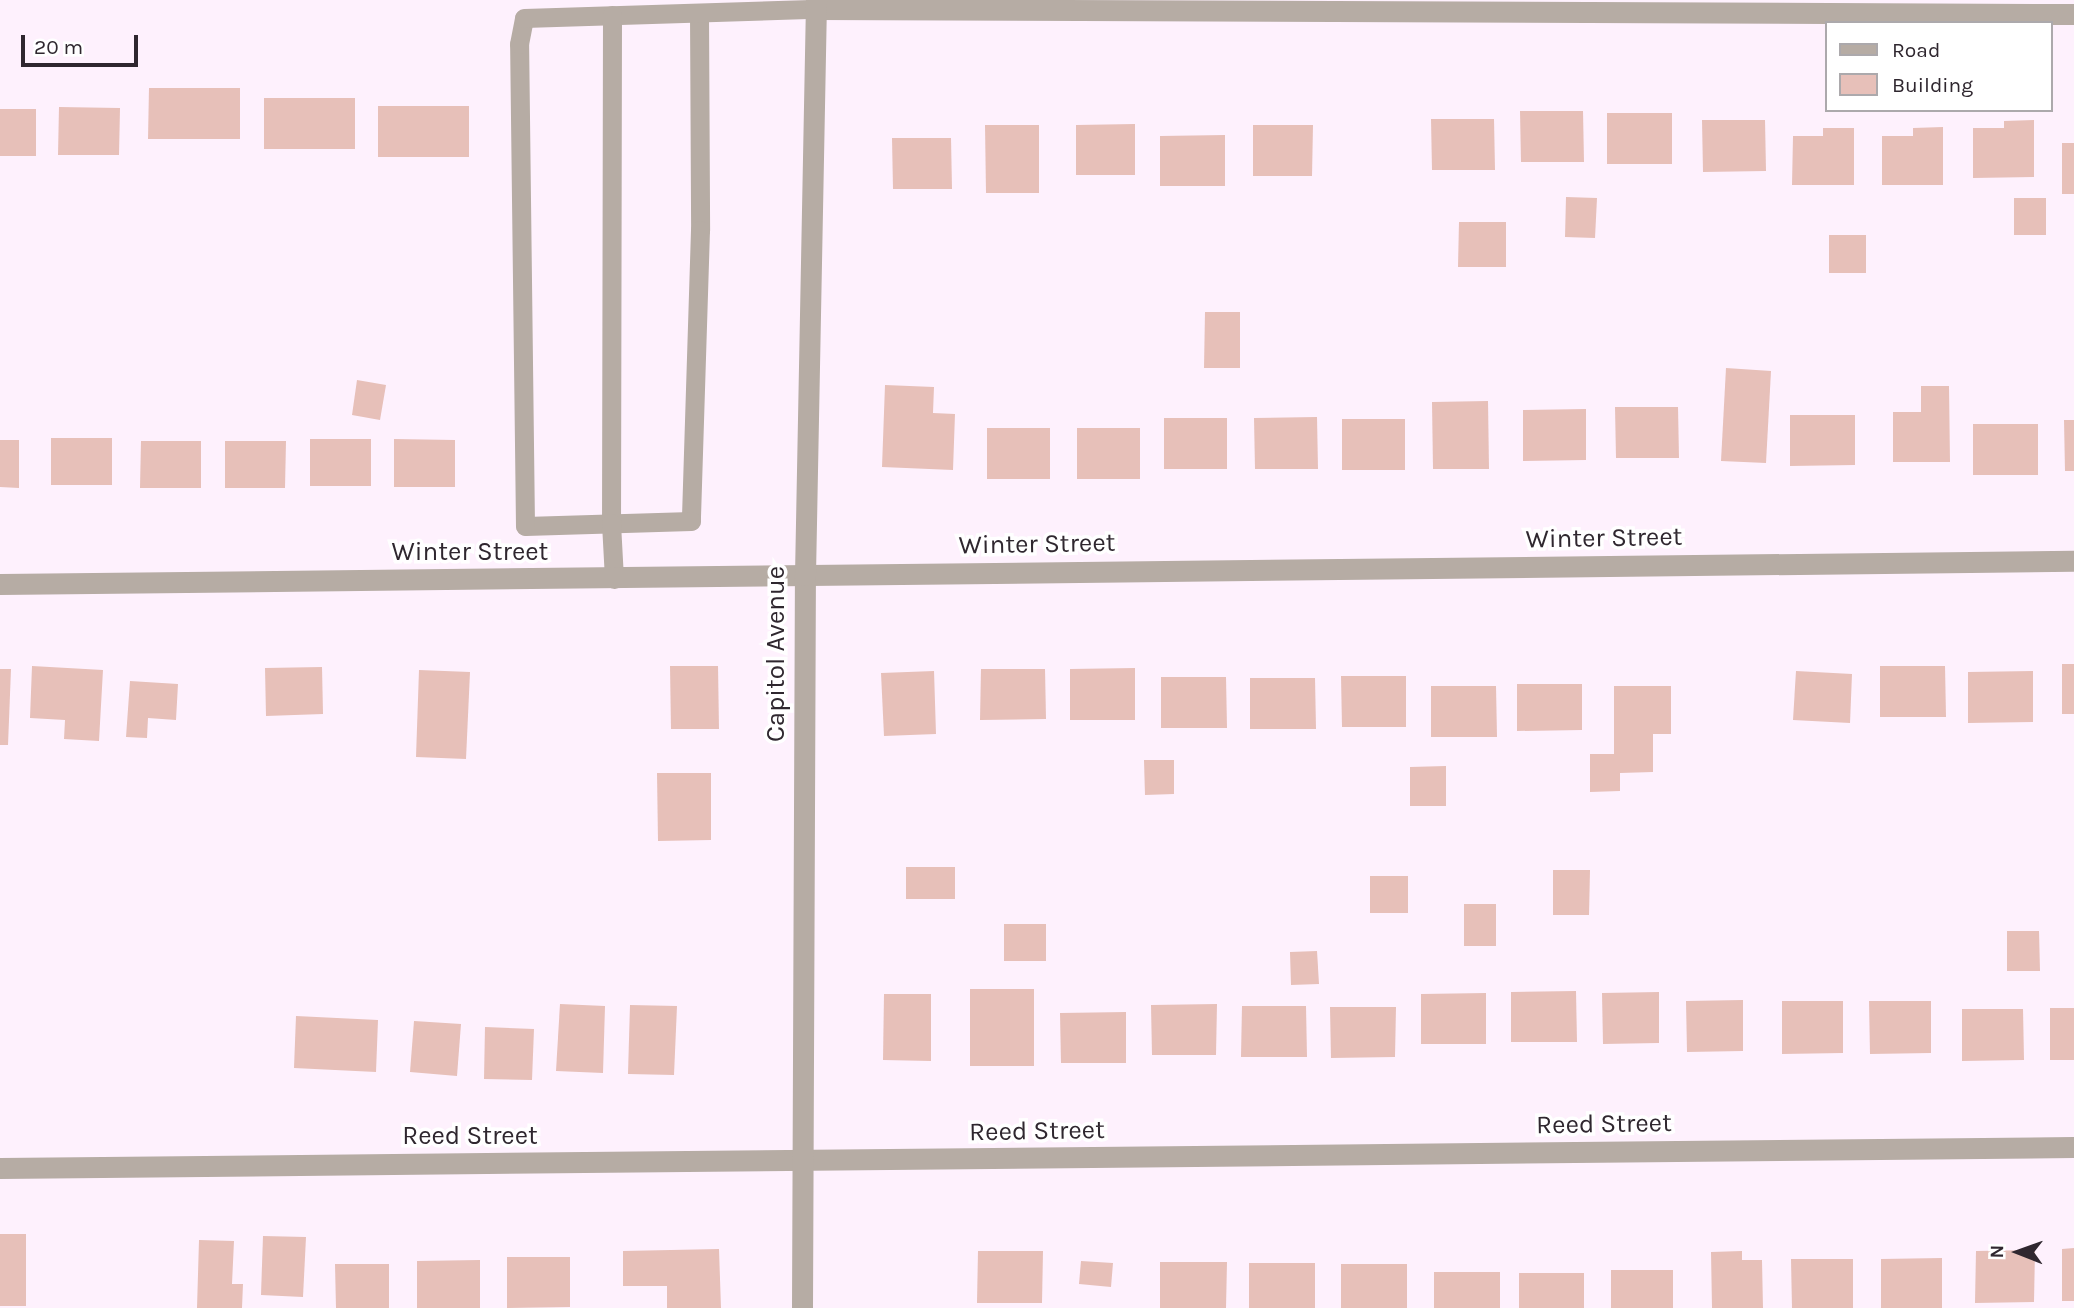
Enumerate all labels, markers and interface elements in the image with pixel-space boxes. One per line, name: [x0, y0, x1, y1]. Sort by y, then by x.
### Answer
scale bar: [24, 21, 142, 65]
legend: [1826, 21, 2053, 112]
text: 20 m: [34, 35, 83, 59]
text: Road: [1892, 38, 1940, 62]
text: Building: [1892, 73, 1973, 97]
street label: Winter Street: [1525, 521, 1683, 555]
street label: Winter Street: [958, 527, 1116, 561]
street label: Winter Street: [392, 536, 548, 568]
street label: Capitol Avenue: [760, 566, 792, 742]
street label: Reed Street: [1536, 1107, 1672, 1141]
street label: Reed Street: [969, 1114, 1105, 1148]
street label: Reed Street: [402, 1120, 538, 1152]
north arrow: [1983, 1217, 2053, 1287]
text: N: [1986, 1245, 2008, 1259]

